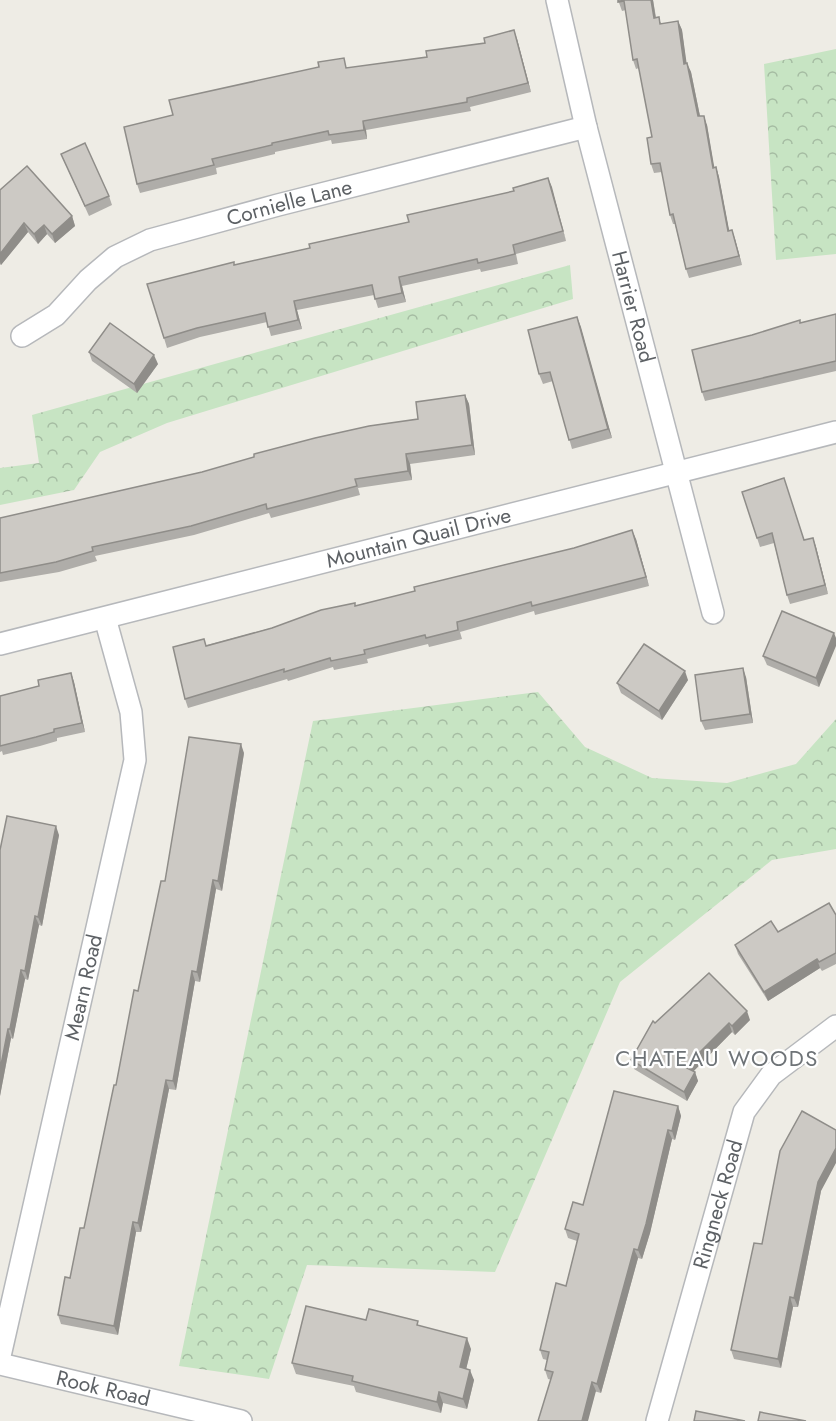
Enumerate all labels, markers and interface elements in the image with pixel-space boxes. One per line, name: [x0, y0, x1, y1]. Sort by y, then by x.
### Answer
street label: Cornielle Lane: [223, 172, 355, 233]
street label: Harrier Road: [604, 247, 662, 366]
street label: Mountain Quail Drive: [323, 500, 514, 576]
street label: Mearn Road: [57, 931, 110, 1043]
district label: CHATEAU WOODS: [615, 1042, 819, 1074]
street label: Ringneck Road: [686, 1136, 750, 1273]
street label: Rook Road: [53, 1363, 153, 1414]

